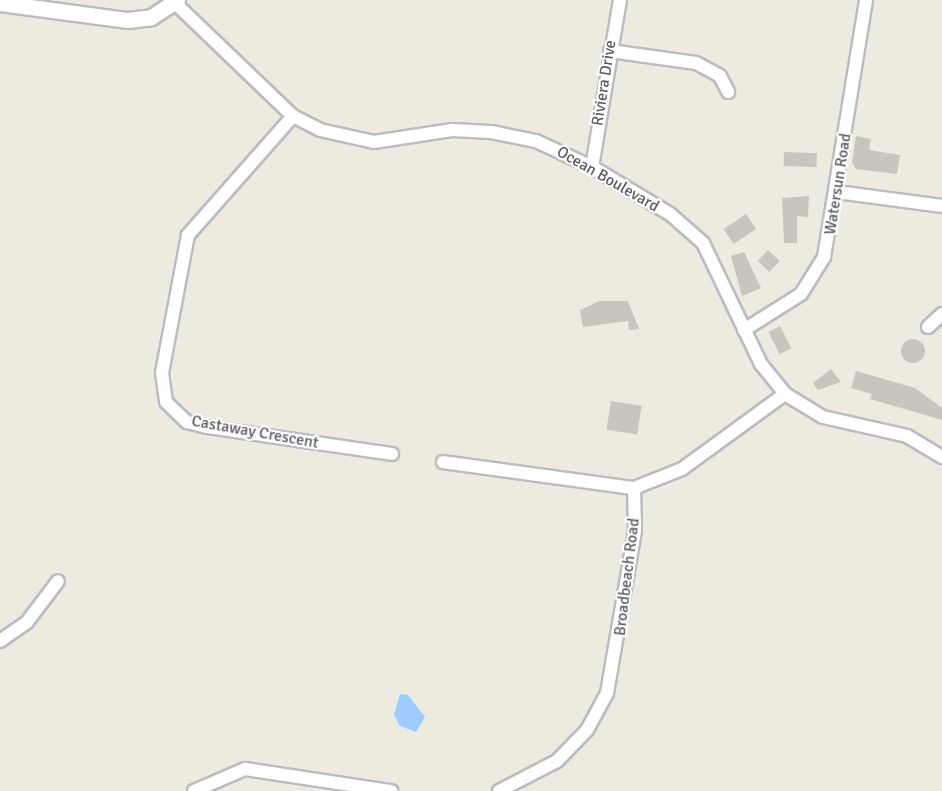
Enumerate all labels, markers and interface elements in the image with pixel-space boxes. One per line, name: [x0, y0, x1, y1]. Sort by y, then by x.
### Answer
street label: Riviera Drive: [588, 39, 620, 127]
street label: Watersun Road: [820, 132, 856, 236]
street label: Ocean Boulevard: [553, 142, 663, 216]
street label: Castaway Crescent: [190, 411, 320, 453]
street label: Broadbeach Road: [610, 517, 644, 637]

